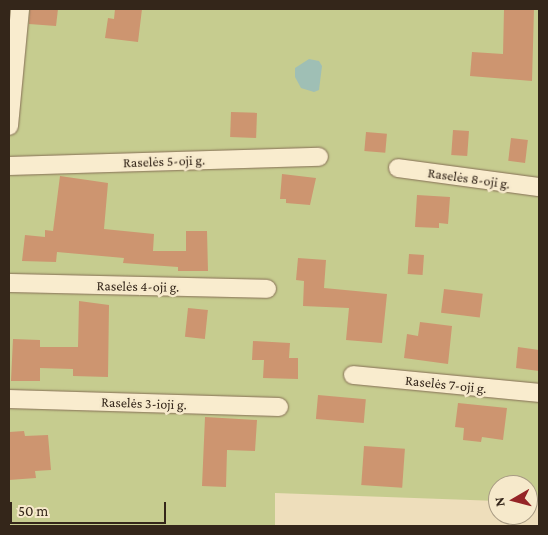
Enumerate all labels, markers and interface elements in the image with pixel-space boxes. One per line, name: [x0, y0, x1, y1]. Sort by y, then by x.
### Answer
street label: Raselės 5-oji g.: [123, 151, 205, 171]
street label: Raselės 8-oji g.: [427, 164, 511, 192]
street label: Raselės 4-oji g.: [97, 277, 179, 295]
street label: Raselės 7-oji g.: [405, 371, 487, 397]
street label: Raselės 3-ioji g.: [101, 393, 187, 413]
north arrow: [488, 475, 538, 525]
scale bar: [12, 492, 169, 524]
text: N: [491, 496, 508, 508]
text: 50 m: [18, 503, 48, 519]

